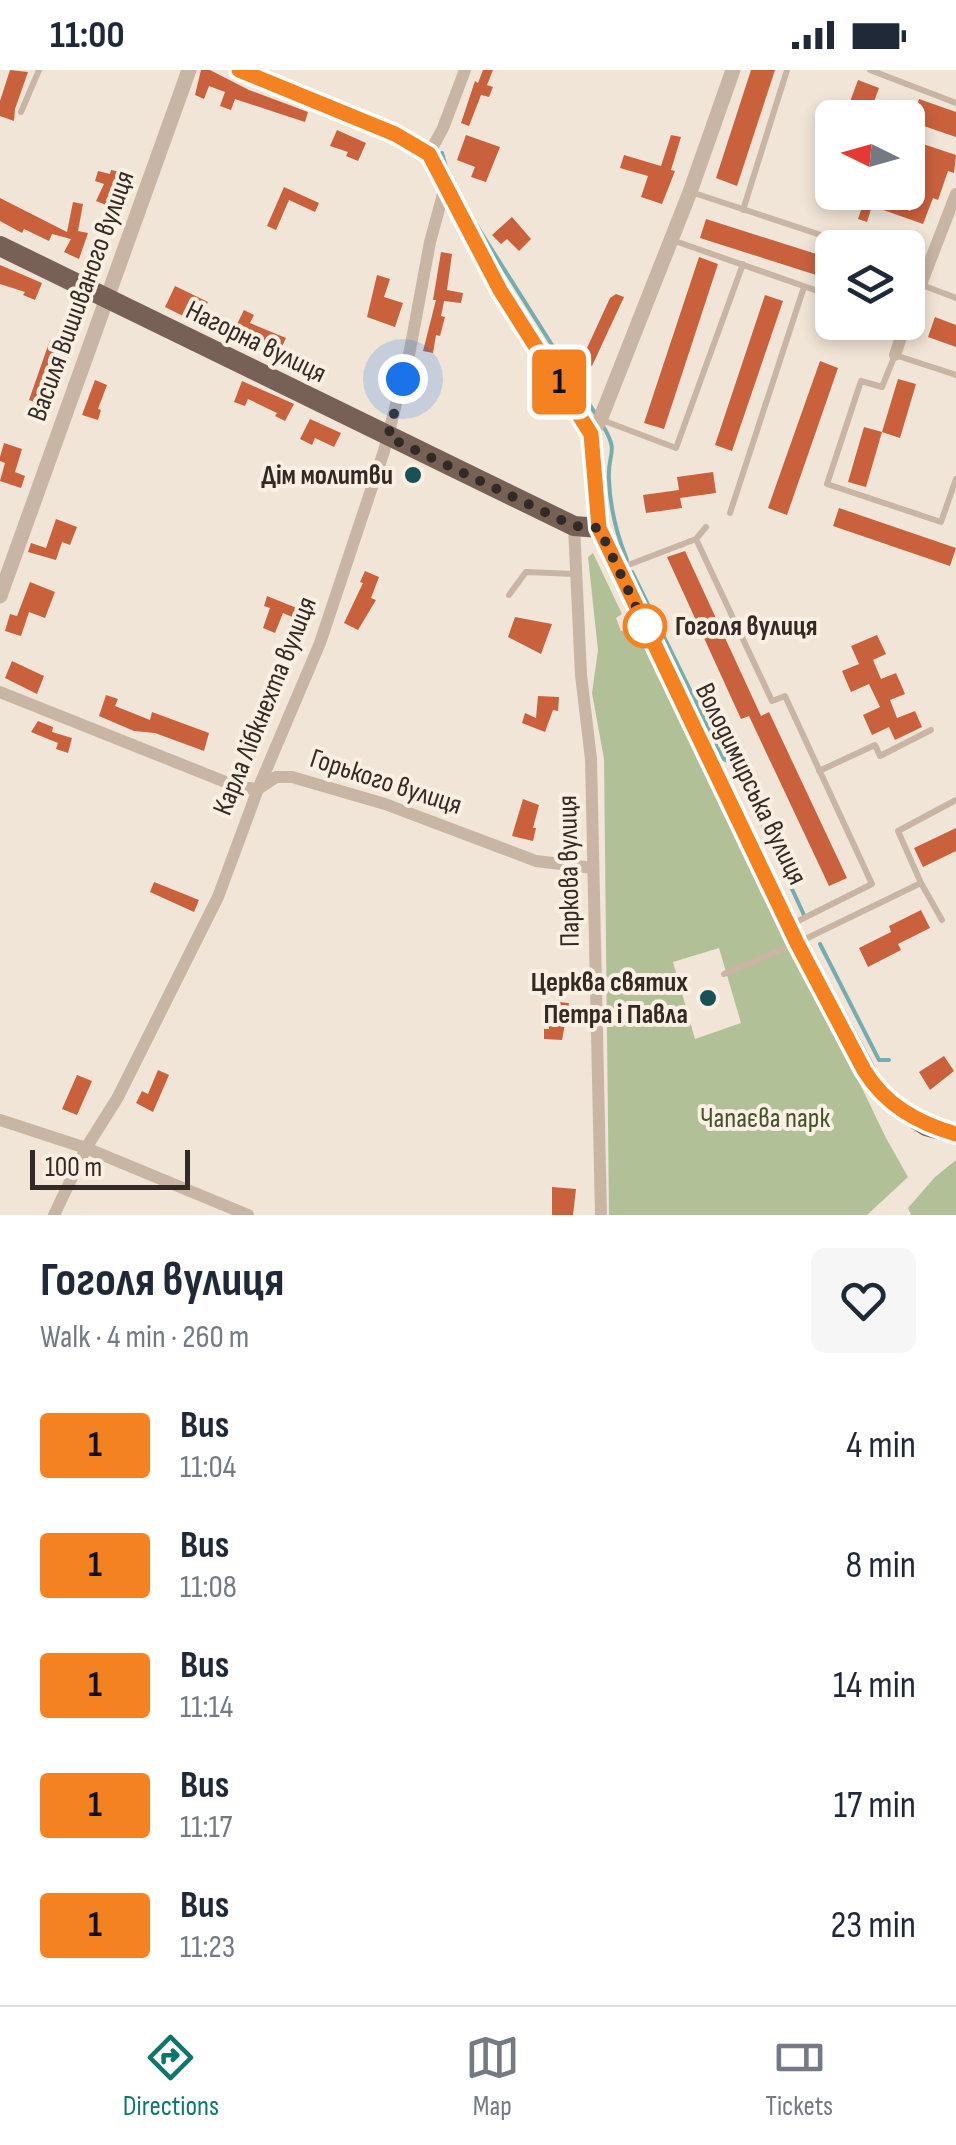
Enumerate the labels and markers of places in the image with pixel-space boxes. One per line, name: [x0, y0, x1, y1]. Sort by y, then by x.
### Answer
place label: Дім молитви: [261, 459, 393, 492]
marker: Дім молитви: [402, 464, 424, 486]
marker: Гоголя вулиця: [624, 605, 666, 647]
place label: Гоголя вулиця: [675, 610, 818, 643]
place label: Церква святих Петра і Павла: [531, 966, 688, 1031]
marker: Церква святих Петра і Павла: [697, 987, 719, 1009]

